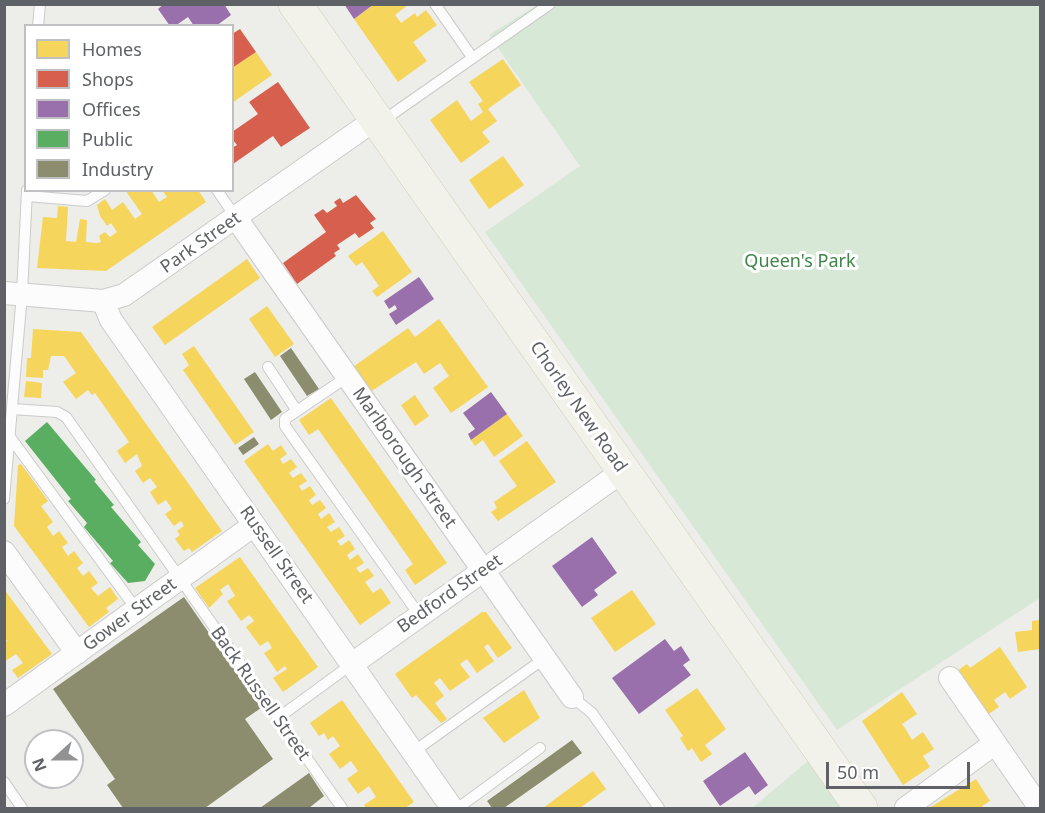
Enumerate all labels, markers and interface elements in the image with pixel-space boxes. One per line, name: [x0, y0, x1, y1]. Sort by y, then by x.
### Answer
legend: [24, 24, 234, 192]
text: Homes: [82, 37, 142, 61]
text: Shops: [82, 67, 134, 91]
text: Offices: [82, 97, 141, 121]
text: Public: [82, 127, 133, 151]
text: Industry: [82, 157, 153, 181]
street label: Park Street: [157, 207, 245, 279]
park label: Queen's Park: [744, 251, 856, 273]
street label: Chorley New Road: [525, 337, 631, 477]
street label: Marlborough Street: [347, 384, 461, 532]
street label: Russell Street: [234, 502, 318, 608]
street label: Bedford Street: [393, 550, 507, 638]
street label: Gower Street: [79, 574, 181, 656]
street label: Back Russell Street: [206, 623, 314, 765]
north arrow: [24, 729, 84, 789]
scale bar: [829, 750, 973, 788]
text: N: [26, 755, 52, 775]
text: 50 m: [837, 760, 879, 784]

